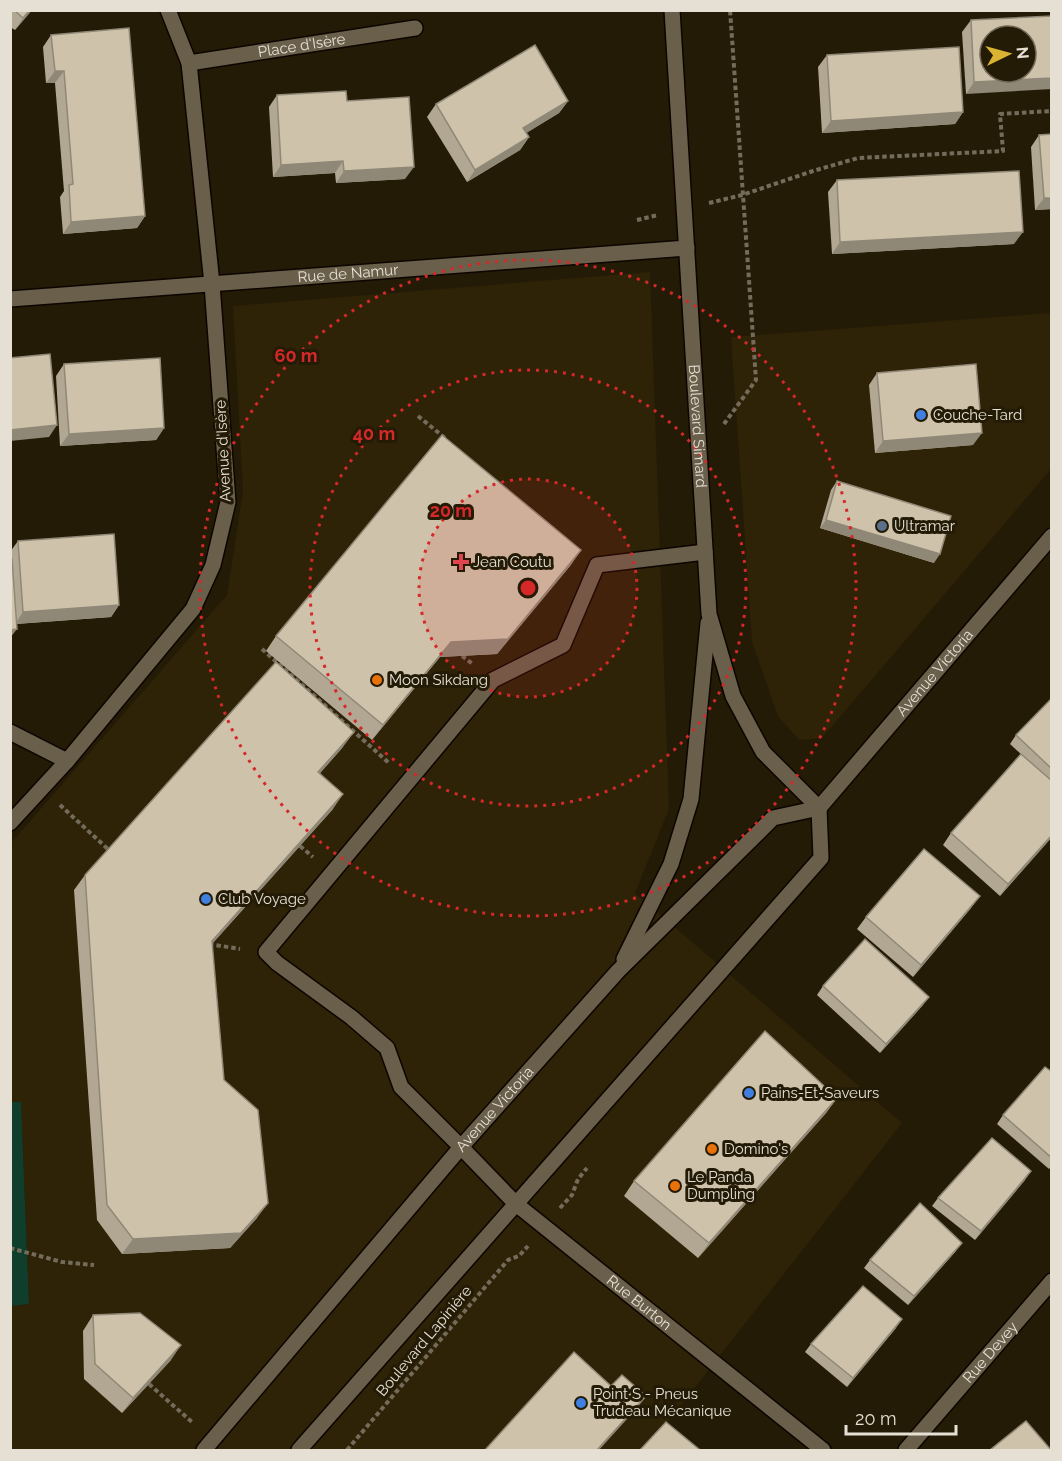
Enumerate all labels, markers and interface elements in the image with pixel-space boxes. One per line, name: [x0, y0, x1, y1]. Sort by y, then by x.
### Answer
north arrow: [978, 24, 1038, 84]
street label: Place d'Isère: [257, 30, 347, 61]
text: N: [1012, 46, 1032, 60]
street label: Rue de Namur: [297, 261, 400, 286]
text: 60 m: [274, 345, 318, 366]
street label: Boulevard Simard: [685, 364, 710, 488]
street label: Avenue d'Isère: [211, 399, 235, 503]
place label: Couche-Tard: [933, 406, 1022, 424]
marker: Couche-Tard: [914, 408, 928, 422]
text: 40 m: [353, 423, 395, 444]
text: 20 m: [430, 500, 472, 521]
place label: Ultramar: [894, 517, 956, 535]
marker: Ultramar: [875, 519, 889, 533]
place label: Jean Coutu: [473, 553, 552, 571]
marker: Jean Coutu: [454, 555, 468, 569]
centre of rings: [518, 578, 538, 598]
street label: Avenue Victoria: [893, 626, 977, 720]
place label: Moon Sikdang: [389, 671, 488, 689]
marker: Moon Sikdang: [370, 673, 384, 687]
place label: Club Voyage: [218, 890, 306, 908]
marker: Club Voyage: [199, 892, 213, 906]
street label: Avenue Victoria: [452, 1063, 538, 1156]
place label: Pains-Et-Saveurs: [761, 1084, 879, 1102]
marker: Pains-Et-Saveurs: [742, 1086, 756, 1100]
place label: Domino's: [724, 1140, 788, 1158]
marker: Domino's: [705, 1142, 719, 1156]
place label: Le Panda Dumpling: [687, 1168, 755, 1203]
marker: Le Panda Dumpling: [668, 1179, 682, 1193]
street label: Rue Burton: [603, 1271, 675, 1334]
street label: Boulevard Lapinière: [373, 1282, 476, 1400]
street label: Rue Devey: [959, 1318, 1022, 1387]
place label: Point S - Pneus Trudeau Mécanique: [593, 1385, 731, 1420]
marker: Point S - Pneus Trudeau Mécanique: [574, 1396, 588, 1410]
scale bar: [846, 1398, 956, 1436]
text: 20 m: [855, 1408, 897, 1429]

